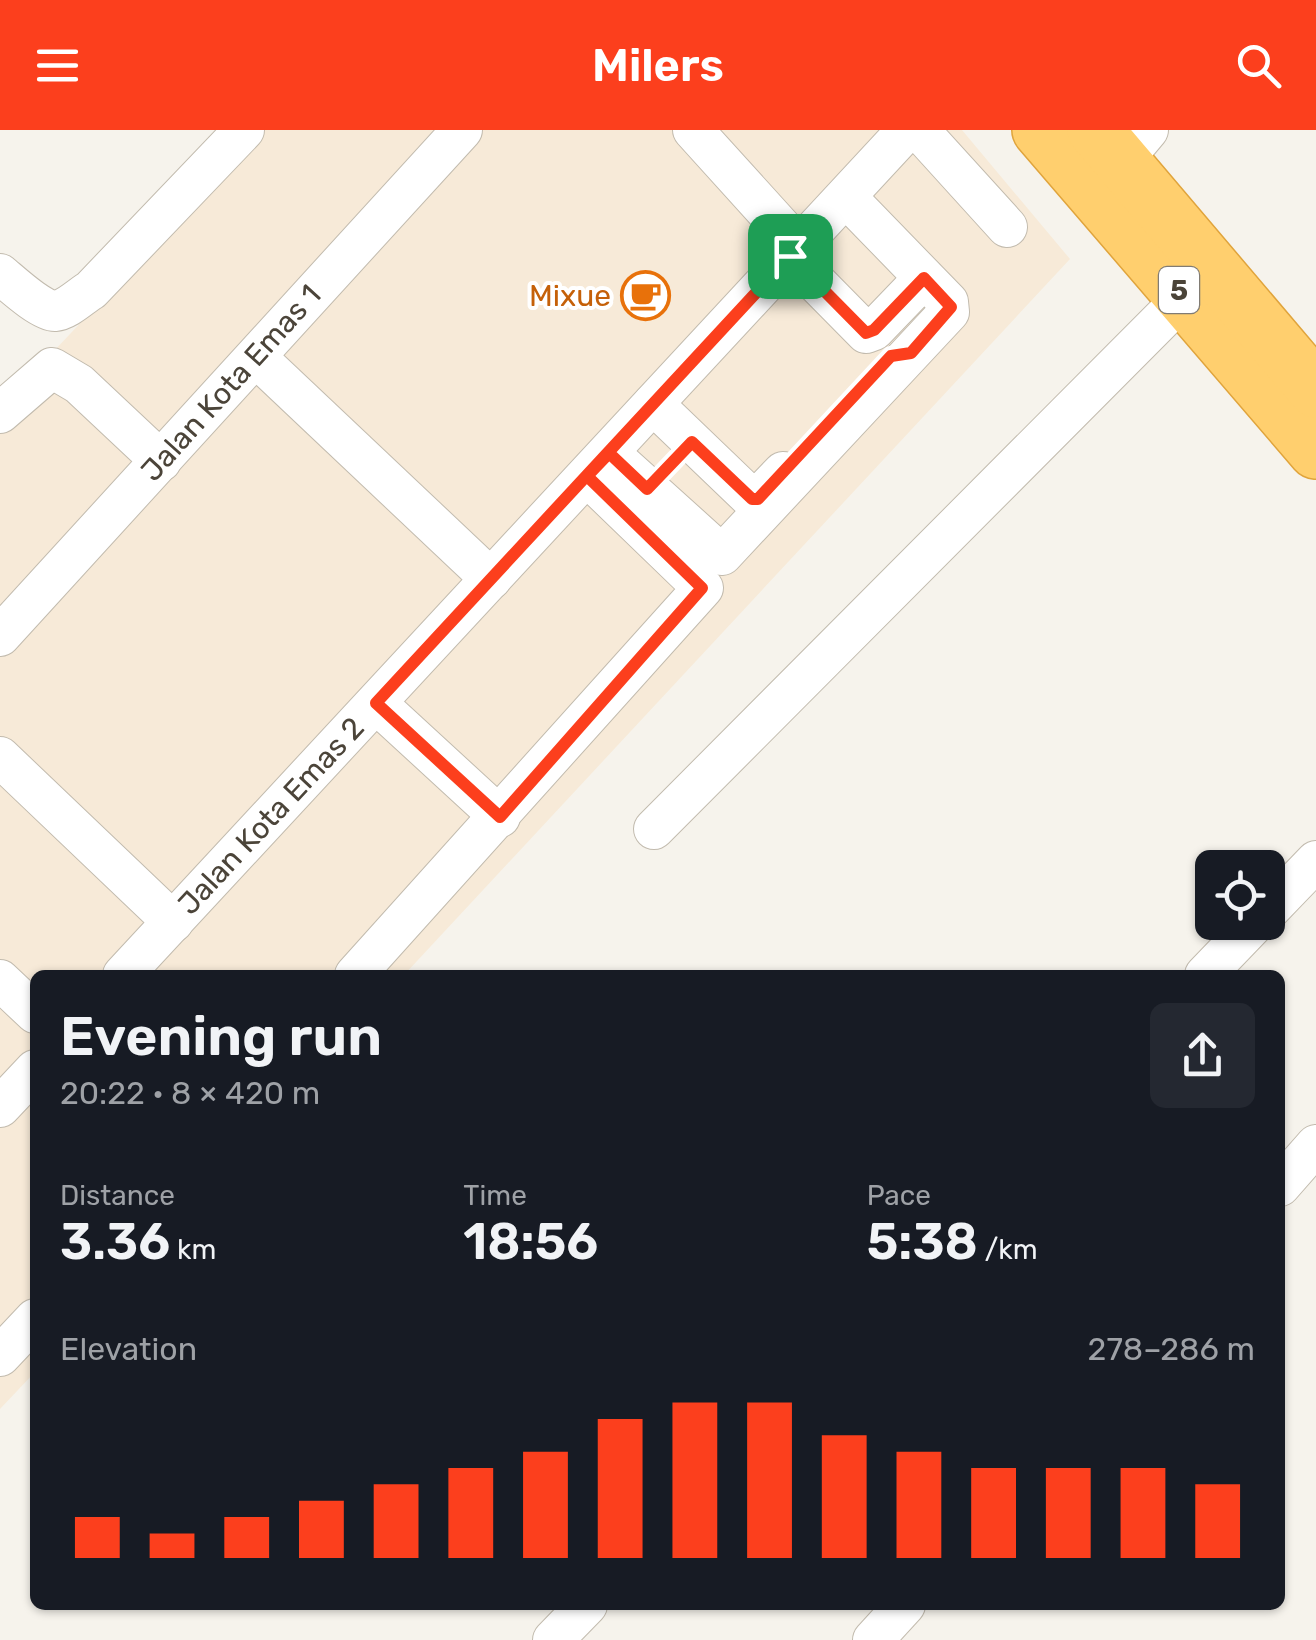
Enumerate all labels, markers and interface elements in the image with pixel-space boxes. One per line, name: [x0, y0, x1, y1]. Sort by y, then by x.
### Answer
icon: menu: [30, 38, 85, 93]
icon: search: [1231, 38, 1286, 93]
text: Milers: [592, 39, 724, 92]
pin: [748, 214, 833, 299]
icon: arrive: [763, 229, 818, 284]
road number: 5: [1159, 267, 1199, 313]
cafe icon: Mixue: [620, 270, 672, 322]
street label: Jalan Kota Emas 1: [133, 277, 329, 489]
place label: Mixue: [529, 278, 611, 314]
street label: Jalan Kota Emas 2: [170, 710, 372, 922]
map controls: [1195, 850, 1285, 940]
button: locate: [1195, 850, 1285, 940]
button: share: [1150, 1003, 1255, 1108]
text: Evening run: [60, 1004, 382, 1069]
text: 20:22 · 8 × 420 m: [60, 1074, 320, 1112]
text: Distance: [60, 1179, 175, 1212]
text: Time: [463, 1179, 527, 1212]
text: Pace: [867, 1179, 931, 1212]
text: 3.36: [60, 1212, 170, 1272]
text: 18:56: [463, 1212, 598, 1272]
text: 5:38: [867, 1212, 978, 1272]
text: km: [170, 1233, 216, 1266]
text: /km: [978, 1233, 1038, 1266]
text: Elevation: [60, 1330, 197, 1368]
text: 278–286 m: [1088, 1330, 1255, 1368]

